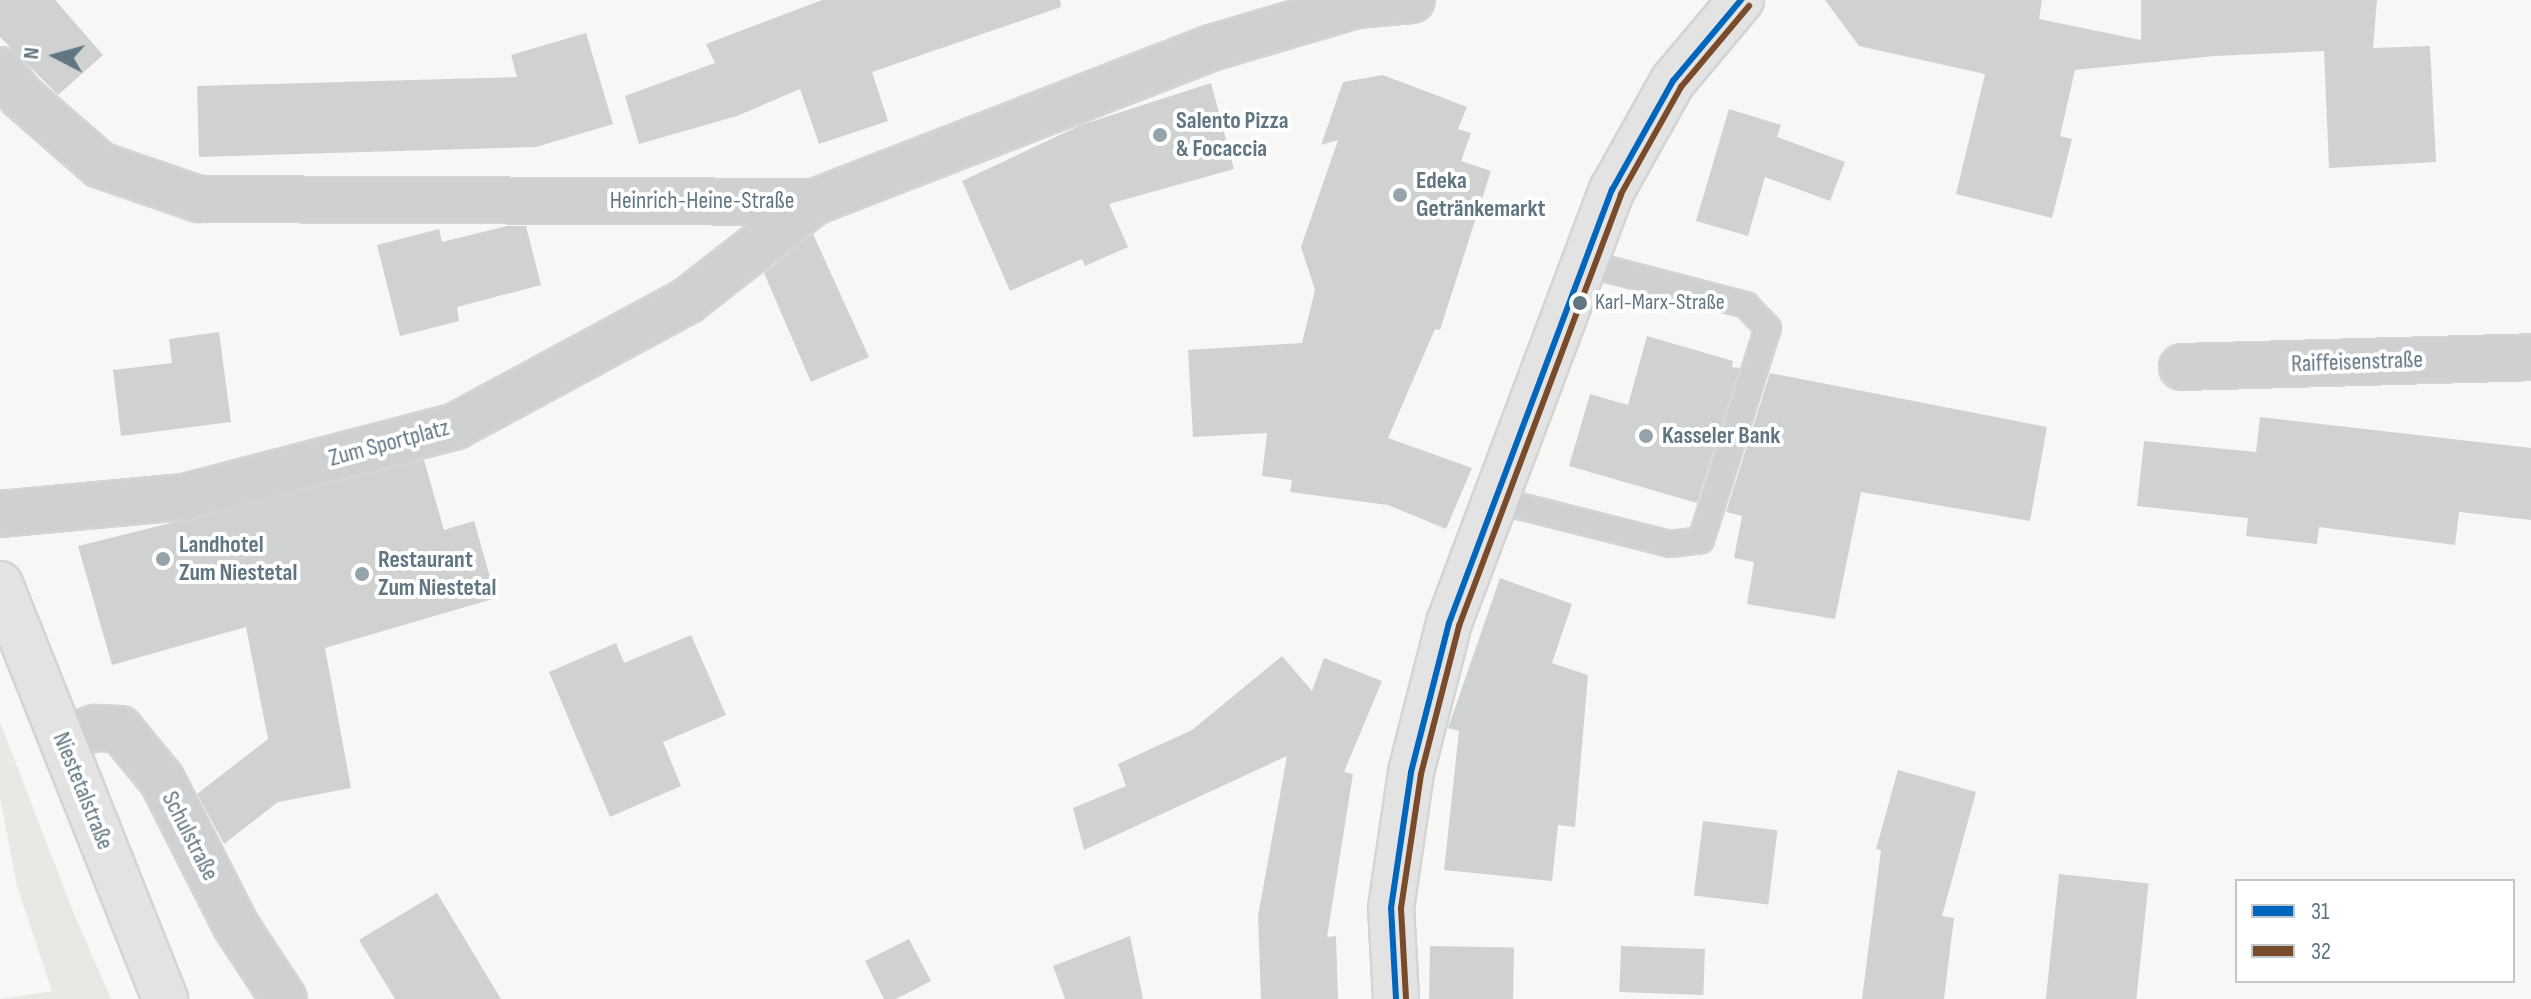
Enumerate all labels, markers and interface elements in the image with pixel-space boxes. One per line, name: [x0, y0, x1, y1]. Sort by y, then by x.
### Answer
north arrow: [16, 16, 96, 96]
text: N: [18, 46, 46, 61]
place label: Salento Pizza & Focaccia: [1176, 107, 1289, 163]
marker: Salento Pizza & Focaccia: [1151, 126, 1169, 144]
place label: Edeka Getränkemarkt: [1416, 167, 1545, 223]
marker: Edeka Getränkemarkt: [1391, 186, 1409, 204]
street label: Heinrich-Heine-Straße: [610, 187, 794, 215]
place label: Karl-Marx-Straße: [1595, 290, 1725, 316]
marker: Karl-Marx-Straße: [1572, 295, 1588, 311]
street label: Raiffeisenstraße: [2291, 345, 2423, 379]
street label: Zum Sportplatz: [326, 413, 452, 473]
place label: Kasseler Bank: [1662, 422, 1780, 450]
marker: Kasseler Bank: [1637, 427, 1655, 445]
place label: Landhotel Zum Niestetal: [179, 531, 297, 587]
place label: Restaurant Zum Niestetal: [378, 546, 496, 602]
marker: Landhotel Zum Niestetal: [154, 550, 172, 568]
marker: Restaurant Zum Niestetal: [353, 565, 371, 583]
street label: Niestetalstraße: [46, 728, 120, 854]
street label: Schulstraße: [155, 787, 225, 885]
legend: [2235, 879, 2515, 983]
text: 31: [2311, 897, 2329, 926]
text: 32: [2311, 937, 2331, 966]

